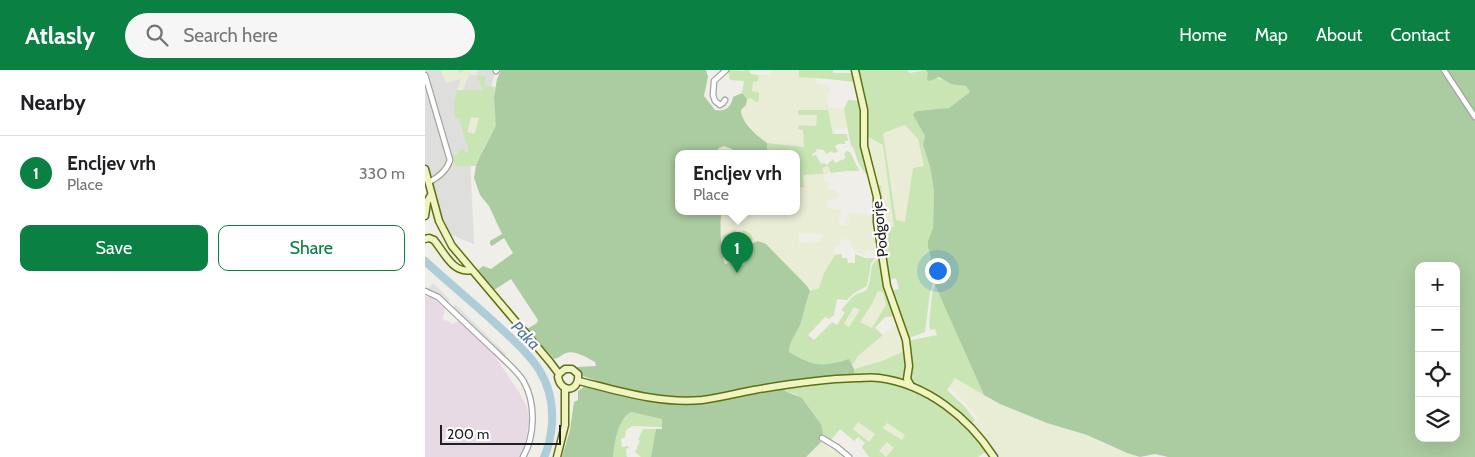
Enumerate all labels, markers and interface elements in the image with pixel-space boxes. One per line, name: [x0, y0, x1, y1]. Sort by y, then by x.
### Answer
search box: [125, 13, 475, 58]
text: Atlasly: [25, 21, 95, 50]
icon: search: [143, 21, 171, 49]
text: Search here: [183, 24, 278, 47]
text: Home: [1179, 24, 1227, 46]
text: Map: [1255, 24, 1288, 46]
text: About: [1316, 24, 1362, 46]
text: Contact: [1390, 24, 1450, 46]
text: Nearby: [20, 90, 86, 115]
popup: [675, 150, 800, 215]
text: Encljev vrh: [67, 152, 156, 175]
text: Encljev vrh: [693, 162, 782, 185]
text: 1: [33, 164, 39, 183]
text: 330 m: [359, 164, 405, 183]
text: Place: [67, 175, 103, 194]
text: Place: [693, 185, 729, 204]
street label: Podgorje: [868, 200, 892, 258]
button: Save: [20, 225, 208, 271]
button: Share: [218, 225, 405, 271]
pin: 1: [721, 232, 753, 273]
your location: [925, 258, 951, 284]
map controls: [1415, 262, 1460, 442]
button: +: [1415, 262, 1460, 307]
button: −: [1415, 307, 1460, 352]
water label: Paka: [507, 317, 544, 354]
button: locate: [1415, 352, 1460, 397]
button: layers: [1415, 397, 1460, 442]
scale bar: [440, 422, 561, 445]
text: 200 m: [447, 425, 489, 443]

